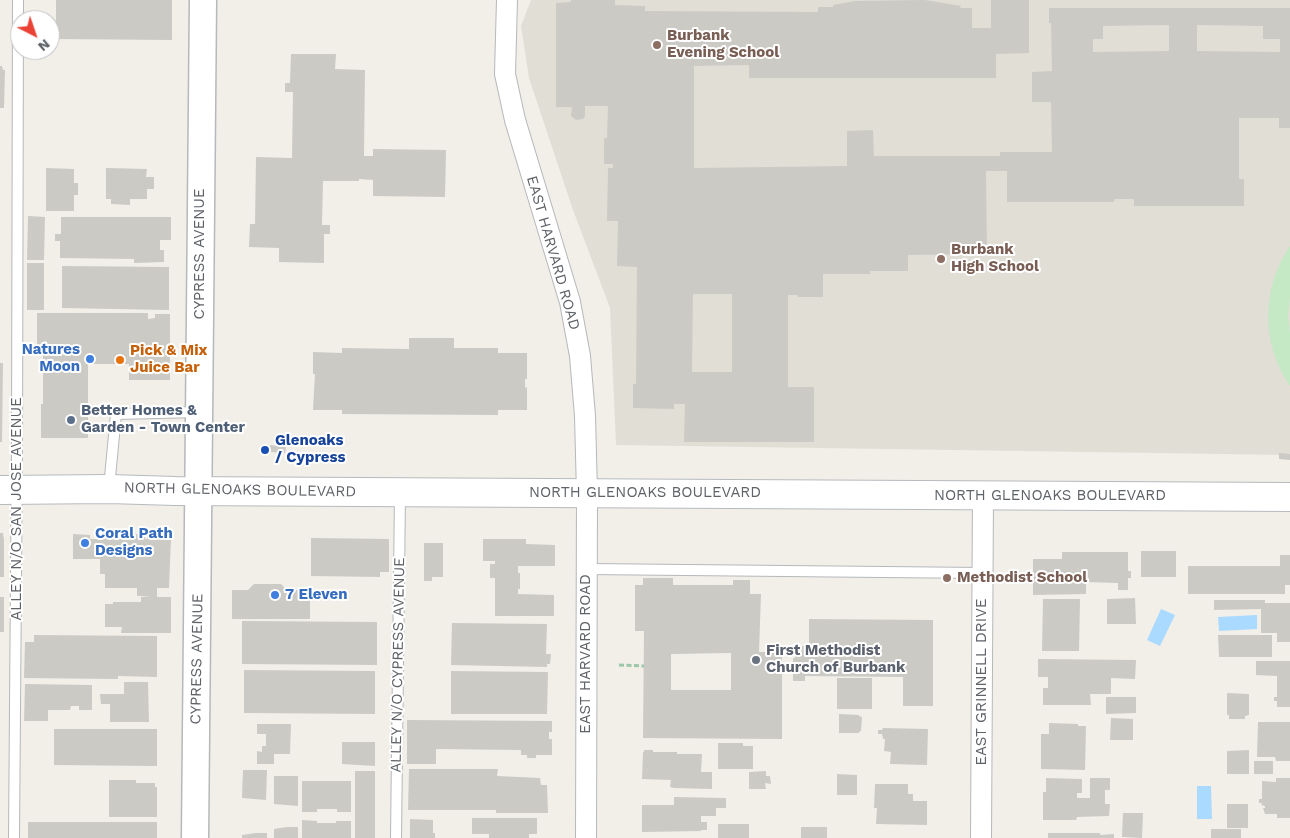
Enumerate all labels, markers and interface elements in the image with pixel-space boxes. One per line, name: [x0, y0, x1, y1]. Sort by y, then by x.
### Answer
north arrow: [10, 10, 60, 60]
place label: Burbank Evening School: [667, 27, 779, 62]
text: N: [35, 36, 53, 55]
marker: Burbank Evening School: [651, 39, 663, 51]
street label: EAST HARVARD ROAD: [522, 174, 584, 332]
street label: CYPRESS AVENUE: [191, 188, 209, 320]
place label: Burbank High School: [951, 241, 1039, 276]
marker: Burbank High School: [935, 253, 947, 265]
place label: Natures Moon: [22, 341, 80, 376]
place label: Pick & Mix Juice Bar: [130, 342, 207, 377]
marker: Natures Moon: [84, 353, 96, 365]
marker: Pick & Mix Juice Bar: [114, 354, 126, 366]
street label: ALLEY N/O SAN JOSE AVENUE: [8, 397, 26, 621]
place label: Better Homes & Garden - Town Center: [81, 402, 245, 437]
marker: Better Homes & Garden - Town Center: [65, 414, 77, 426]
place label: Glenoaks / Cypress: [275, 432, 345, 467]
marker: Glenoaks / Cypress: [259, 444, 271, 456]
street label: NORTH GLENOAKS BOULEVARD: [124, 479, 356, 501]
street label: NORTH GLENOAKS BOULEVARD: [529, 484, 761, 502]
street label: NORTH GLENOAKS BOULEVARD: [934, 487, 1166, 505]
place label: Coral Path Designs: [95, 525, 173, 560]
marker: Coral Path Designs: [79, 537, 91, 549]
street label: ALLEY N/O CYPRESS AVENUE: [387, 557, 409, 773]
place label: Methodist School: [957, 569, 1087, 587]
marker: Methodist School: [941, 572, 953, 584]
street label: EAST HARVARD ROAD: [577, 574, 595, 734]
place label: 7 Eleven: [285, 586, 347, 604]
marker: 7 Eleven: [269, 589, 281, 601]
street label: CYPRESS AVENUE: [187, 593, 207, 725]
street label: EAST GRINNELL DRIVE: [973, 598, 991, 766]
place label: First Methodist Church of Burbank: [766, 642, 905, 677]
marker: First Methodist Church of Burbank: [750, 654, 762, 666]

